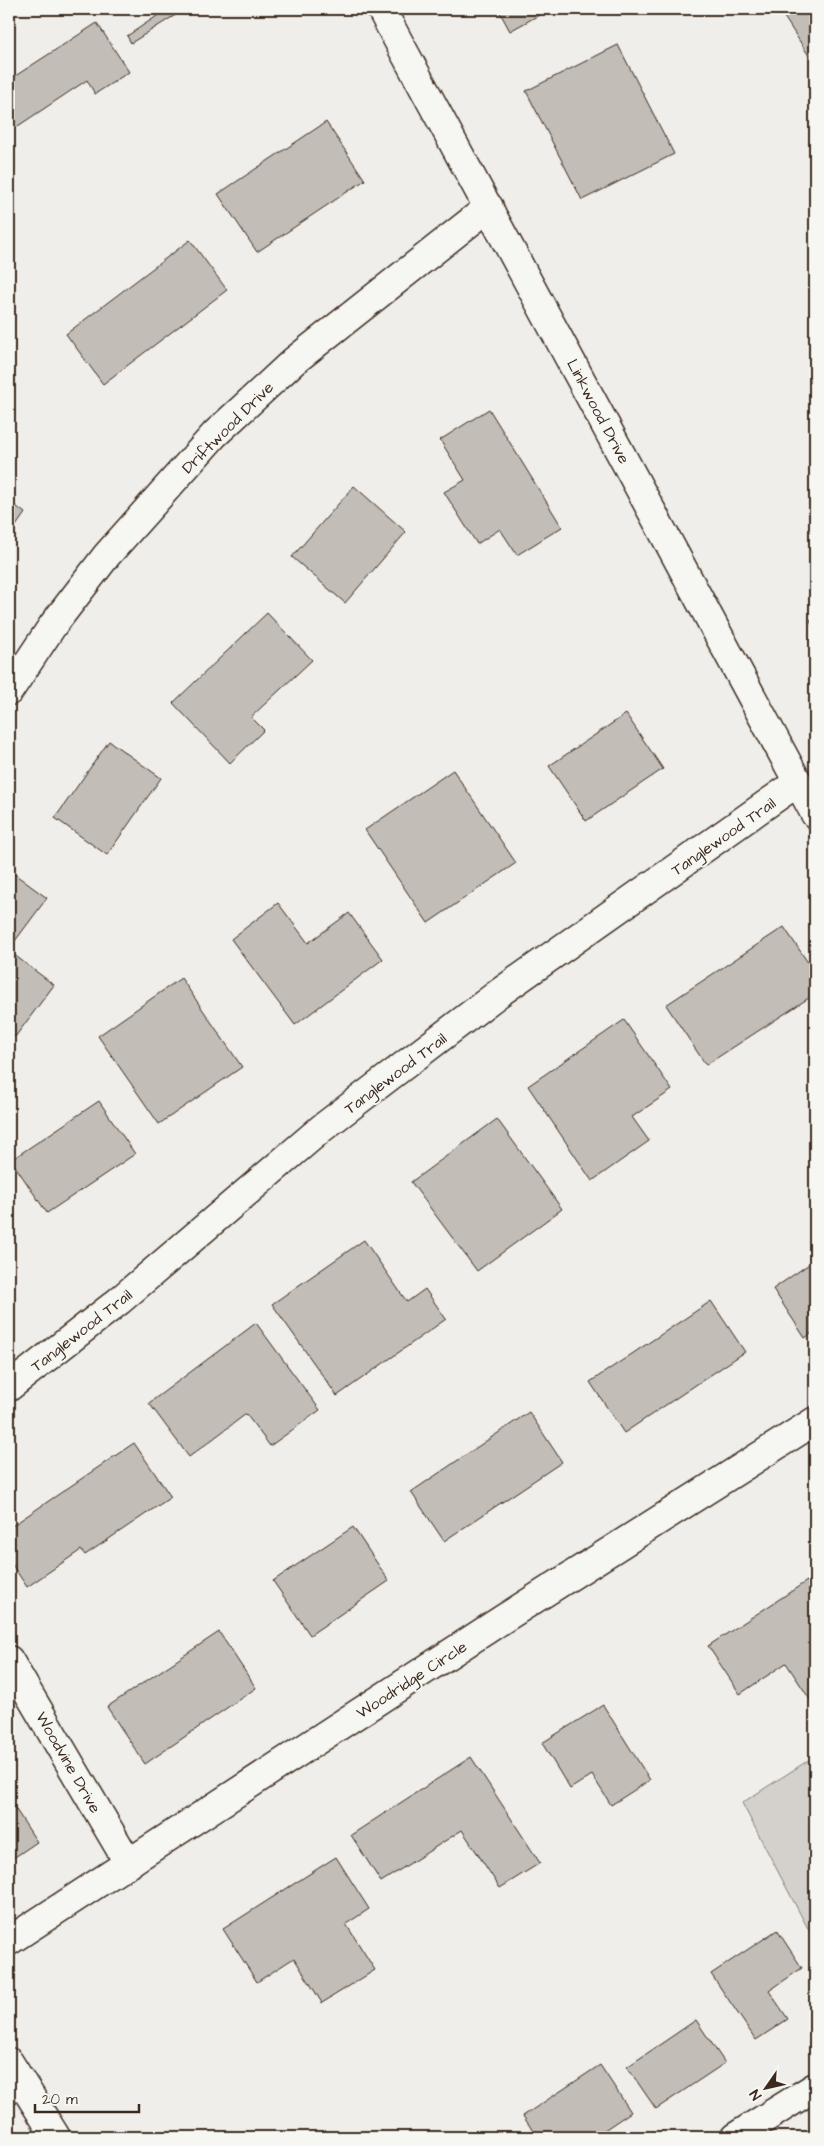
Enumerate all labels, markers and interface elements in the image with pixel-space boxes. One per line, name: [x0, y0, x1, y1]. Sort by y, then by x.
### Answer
street label: Linkwood Drive: [561, 355, 635, 468]
street label: Driftwood Drive: [177, 377, 279, 479]
street label: Tanglewood Trail: [667, 793, 781, 882]
street label: Tanglewood Trail: [340, 1028, 452, 1120]
street label: Tanglewood Trail: [26, 1284, 137, 1378]
street label: Woodridge Circle: [352, 1636, 472, 1725]
street label: Woodvine Drive: [30, 1708, 106, 1817]
north arrow: [742, 2064, 792, 2114]
scale bar: [35, 2081, 139, 2113]
text: N: [745, 2085, 767, 2104]
text: 20 m: [42, 2089, 78, 2110]

